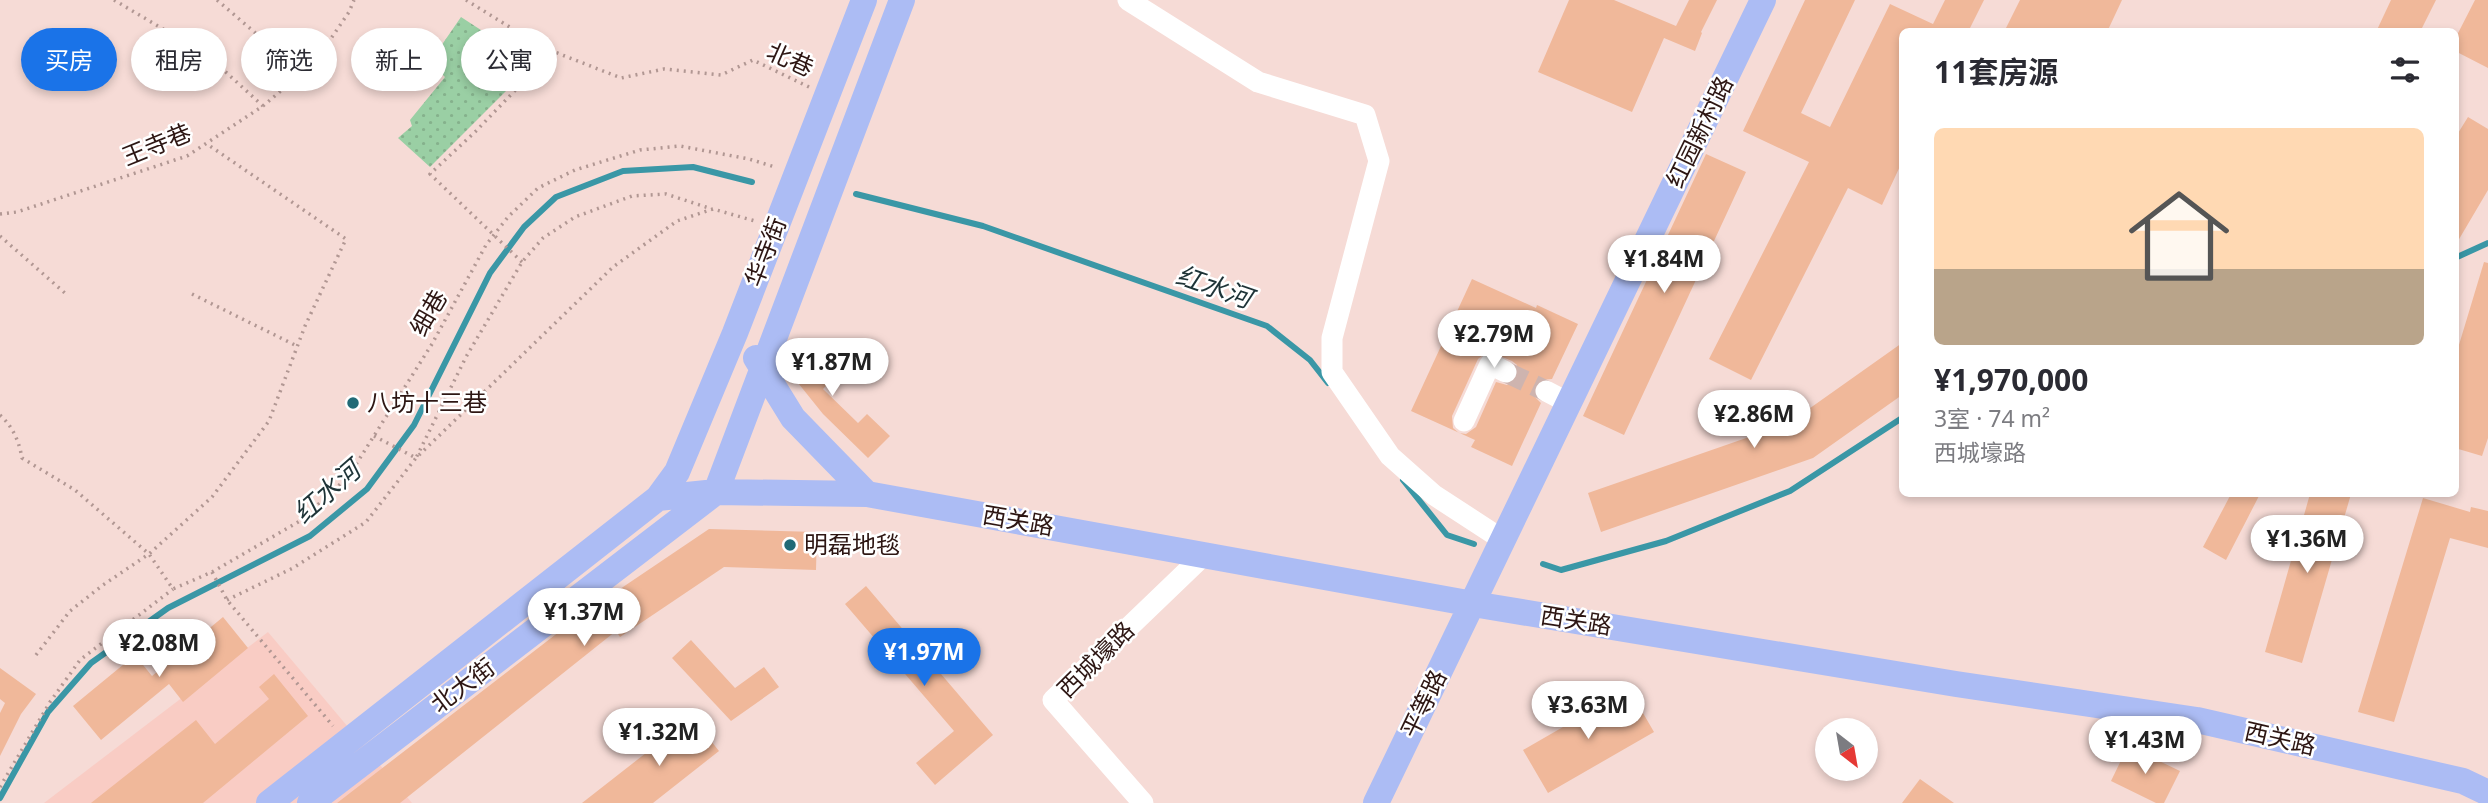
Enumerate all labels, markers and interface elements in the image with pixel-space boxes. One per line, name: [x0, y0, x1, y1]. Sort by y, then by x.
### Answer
chip: 买房: [21, 28, 117, 91]
chip: 租房: [131, 28, 227, 91]
chip: 筛选: [241, 28, 337, 91]
chip: 新上: [351, 28, 447, 91]
chip: 公寓: [461, 28, 557, 91]
street label: 北巷: [762, 34, 819, 83]
text: 11套房源: [1934, 51, 2058, 92]
icon: filters: [2386, 51, 2424, 89]
street label: 红园新村路: [1658, 70, 1740, 193]
street label: 王寺巷: [117, 115, 196, 172]
icon: home: [2116, 173, 2242, 299]
street label: 华寺街: [736, 212, 793, 291]
pin: ¥1.84M: [1607, 236, 1721, 295]
text: ¥1.84M: [1624, 242, 1704, 274]
water label: 红水河: [1172, 256, 1262, 317]
street label: 细巷: [401, 283, 454, 341]
pin: ¥2.79M: [1437, 310, 1551, 370]
text: ¥2.79M: [1454, 317, 1534, 349]
pin: ¥1.87M: [775, 338, 889, 398]
text: ¥1.87M: [792, 345, 872, 377]
text: ¥1,970,000: [1934, 359, 2088, 400]
place label: 八坊十三巷: [367, 385, 487, 418]
pin: ¥2.86M: [1697, 391, 1811, 450]
marker: 八坊十三巷: [345, 395, 361, 411]
text: ¥2.86M: [1714, 397, 1794, 429]
text: 3室 · 74 m²: [1934, 402, 2050, 434]
text: 西城壕路: [1934, 436, 2026, 468]
water label: 红水河: [285, 449, 371, 530]
street label: 西关路: [980, 497, 1057, 542]
pin: ¥1.36M: [2250, 516, 2364, 575]
text: ¥1.36M: [2267, 522, 2347, 554]
place label: 明磊地毯: [804, 527, 900, 560]
marker: 明磊地毯: [782, 537, 798, 553]
pin: ¥1.37M: [527, 588, 641, 648]
text: ¥1.37M: [544, 595, 624, 627]
street label: 西关路: [1538, 598, 1614, 641]
street label: 西城壕路: [1049, 613, 1141, 705]
pin: ¥2.08M: [102, 620, 216, 679]
text: ¥2.08M: [119, 626, 199, 658]
pin: ¥1.97M: [867, 628, 981, 688]
text: ¥1.97M: [884, 635, 964, 667]
street label: 北大街: [423, 650, 501, 720]
street label: 平等路: [1392, 664, 1453, 743]
pin: ¥3.63M: [1531, 682, 1645, 741]
text: ¥3.63M: [1548, 688, 1628, 720]
pin: ¥1.32M: [602, 708, 716, 768]
street label: 西关路: [2242, 713, 2319, 762]
text: ¥1.32M: [619, 715, 699, 747]
pin: ¥1.43M: [2088, 716, 2202, 776]
north arrow: [1815, 718, 1878, 780]
map controls: [1815, 718, 1878, 781]
text: ¥1.43M: [2105, 723, 2185, 755]

